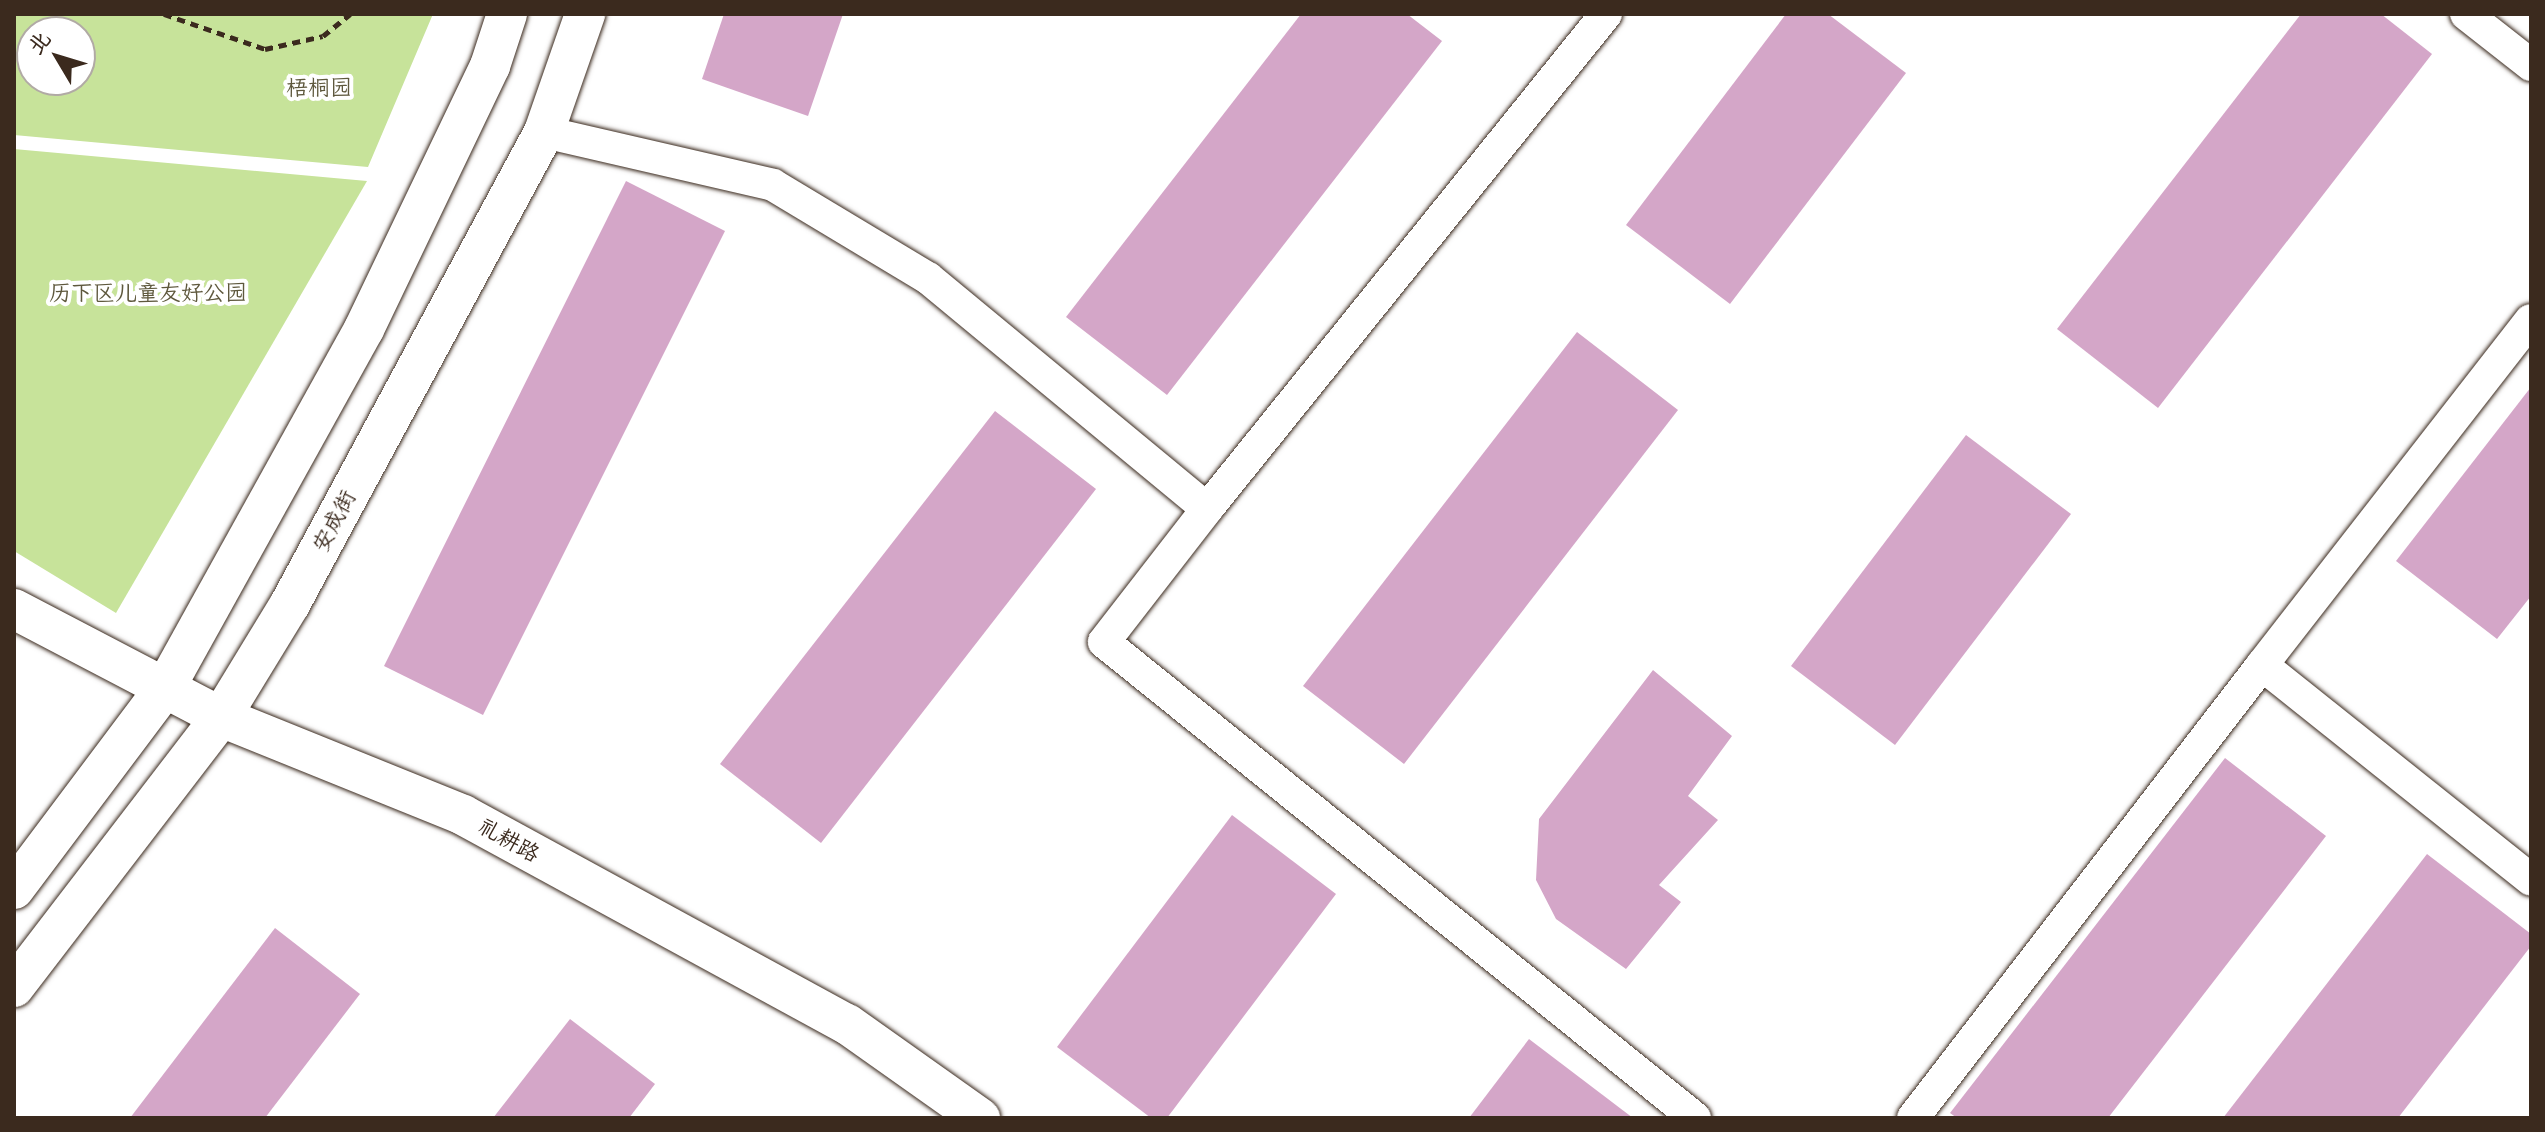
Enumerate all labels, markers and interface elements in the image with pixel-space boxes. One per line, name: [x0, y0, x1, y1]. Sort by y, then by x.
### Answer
north arrow: [16, 16, 96, 96]
text: 北: [21, 25, 56, 60]
park label: 梧桐园: [286, 75, 352, 101]
park label: 历下区儿童友好公园: [49, 280, 247, 306]
street label: 安成街: [307, 486, 361, 556]
street label: 礼耕路: [474, 812, 544, 868]

